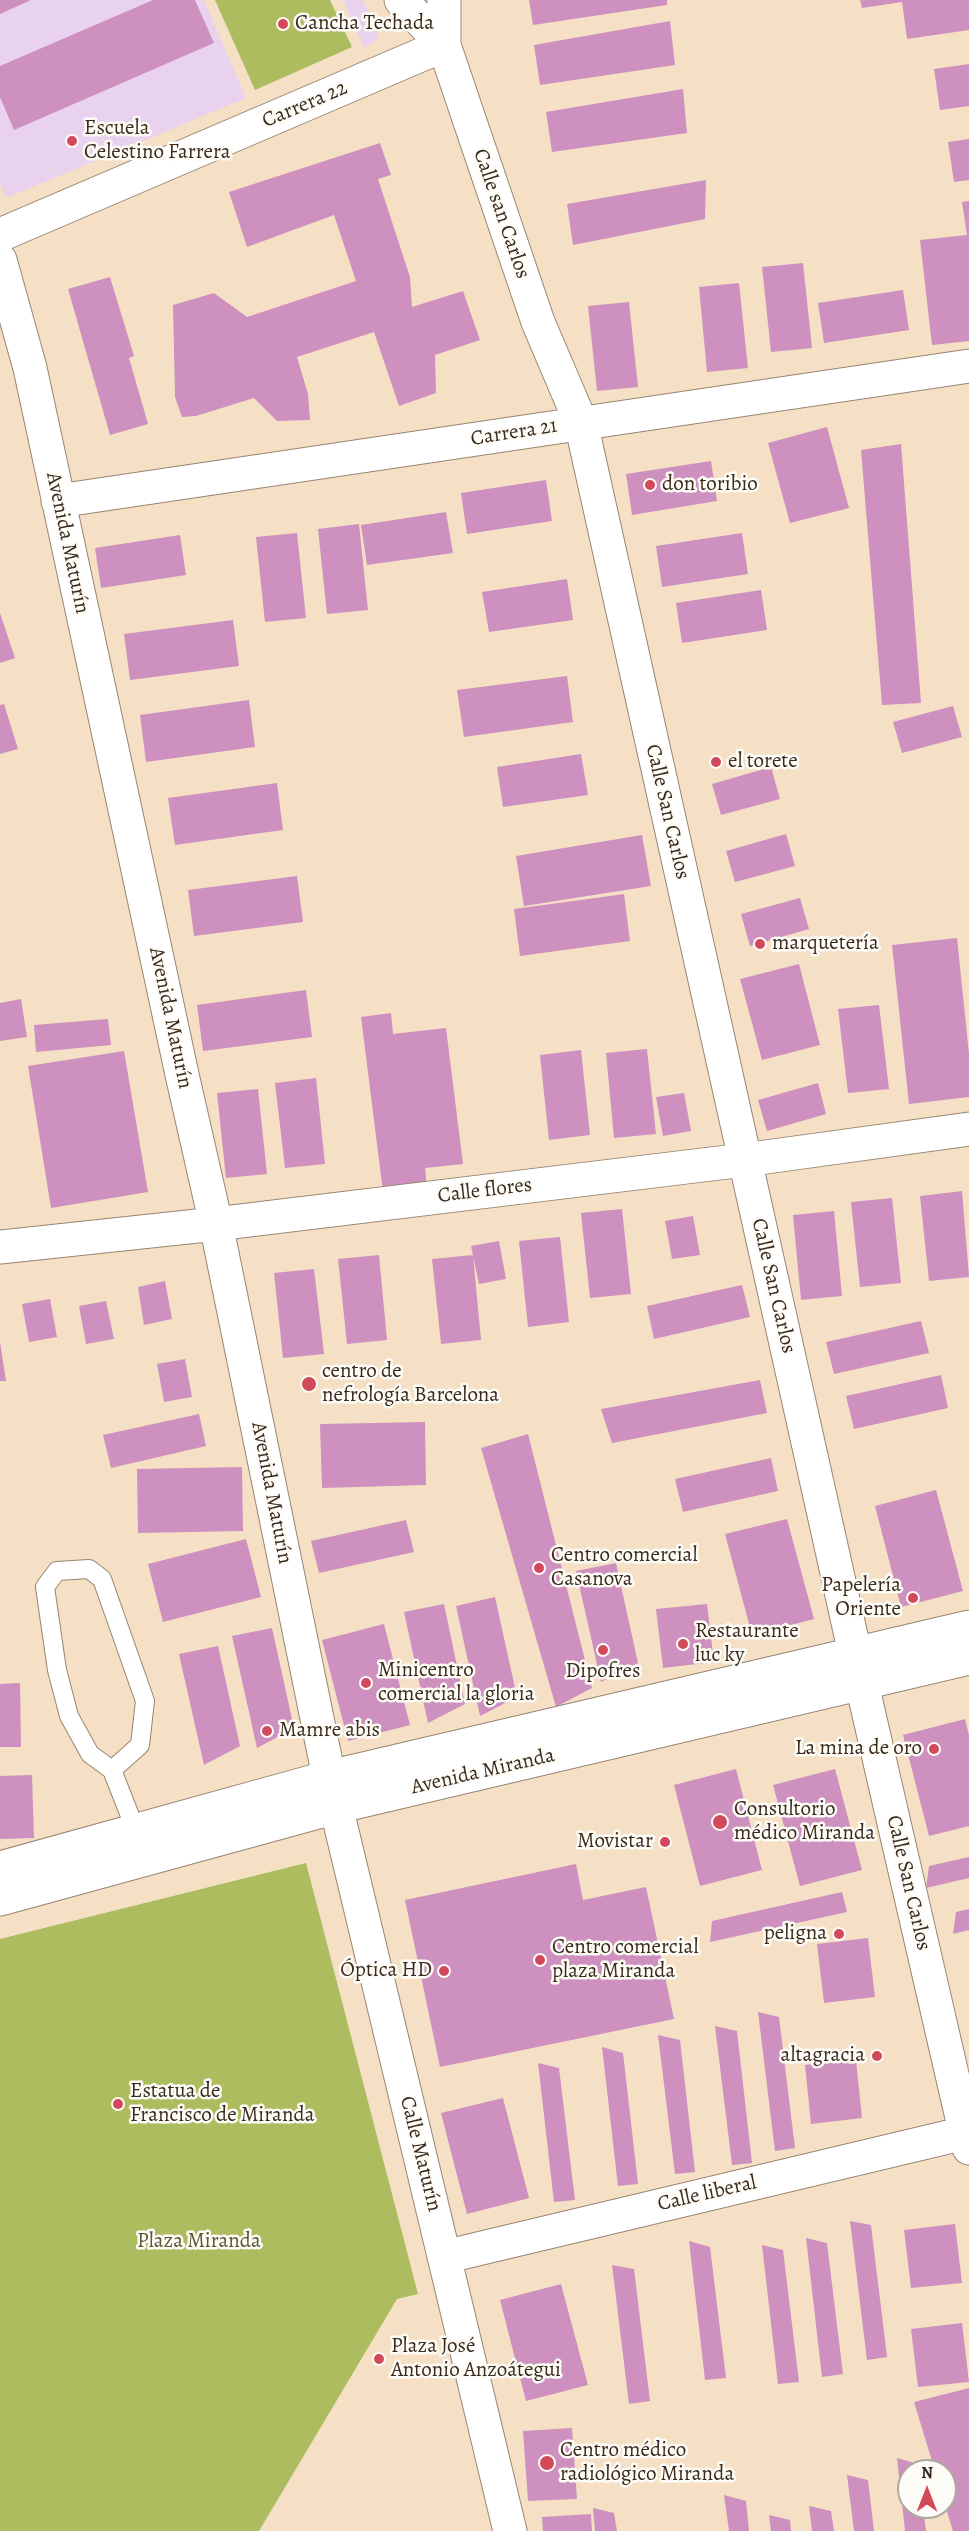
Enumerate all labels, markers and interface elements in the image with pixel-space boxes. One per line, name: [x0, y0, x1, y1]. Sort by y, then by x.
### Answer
place label: Cancha Techada: [295, 11, 434, 37]
marker: Cancha Techada: [276, 17, 290, 31]
street label: Carrera 22: [259, 76, 351, 134]
place label: Escuela Celestino Farrera: [84, 116, 231, 166]
marker: Escuela Celestino Farrera: [65, 134, 79, 148]
street label: Calle san Carlos: [467, 146, 535, 282]
street label: Carrera 21: [469, 414, 559, 452]
street label: Avenida Maturín: [40, 470, 94, 616]
place label: don toribio: [662, 472, 758, 498]
marker: don toribio: [643, 478, 657, 492]
street label: Calle San Carlos: [639, 742, 695, 882]
place label: el torete: [728, 749, 798, 775]
marker: el torete: [709, 755, 723, 769]
place label: marquetería: [772, 931, 879, 957]
marker: marquetería: [753, 937, 767, 951]
street label: Avenida Maturín: [143, 945, 197, 1091]
street label: Calle flores: [436, 1173, 534, 1209]
street label: Calle San Carlos: [745, 1216, 801, 1356]
place label: centro de nefrología Barcelona: [322, 1359, 499, 1409]
marker: centro de nefrología Barcelona: [300, 1375, 318, 1393]
street label: Avenida Maturín: [245, 1420, 297, 1566]
place label: Centro comercial Casanova: [551, 1543, 698, 1593]
marker: Centro comercial Casanova: [532, 1561, 546, 1575]
place label: Papelería Oriente: [821, 1573, 901, 1623]
marker: Papelería Oriente: [906, 1591, 920, 1605]
place label: Restaurante luc ky: [695, 1619, 799, 1669]
marker: Restaurante luc ky: [676, 1637, 690, 1651]
marker: Dipofres: [596, 1643, 610, 1657]
place label: Minicentro comercial la gloria: [378, 1658, 535, 1708]
place label: Dipofres: [566, 1659, 640, 1685]
marker: Minicentro comercial la gloria: [359, 1676, 373, 1690]
place label: Mamre abis: [279, 1718, 380, 1744]
marker: Mamre abis: [260, 1724, 274, 1738]
place label: La mina de oro: [795, 1736, 922, 1762]
marker: La mina de oro: [927, 1742, 941, 1756]
street label: Avenida Miranda: [409, 1743, 557, 1801]
place label: Consultorio médico Miranda: [734, 1797, 875, 1847]
marker: Consultorio médico Miranda: [711, 1813, 729, 1831]
street label: Calle San Carlos: [880, 1813, 936, 1953]
place label: Movistar: [577, 1829, 653, 1855]
marker: Movistar: [658, 1835, 672, 1849]
place label: peligna: [764, 1921, 827, 1947]
marker: peligna: [832, 1927, 846, 1941]
place label: Centro comercial plaza Miranda: [552, 1935, 699, 1985]
marker: Centro comercial plaza Miranda: [533, 1953, 547, 1967]
place label: Óptica HD: [340, 1958, 432, 1984]
marker: Óptica HD: [437, 1964, 451, 1978]
place label: altagracia: [781, 2043, 865, 2069]
marker: altagracia: [870, 2049, 884, 2063]
place label: Estatua de Francisco de Miranda: [130, 2079, 314, 2129]
street label: Calle Maturín: [394, 2094, 446, 2214]
marker: Estatua de Francisco de Miranda: [111, 2097, 125, 2111]
street label: Calle liberal: [655, 2170, 759, 2218]
park label: Plaza Miranda: [137, 2229, 261, 2255]
place label: Plaza José Antonio Anzoátegui: [391, 2334, 561, 2384]
marker: Plaza José Antonio Anzoátegui: [372, 2352, 386, 2366]
place label: Centro médico radiológico Miranda: [560, 2438, 734, 2488]
marker: Centro médico radiológico Miranda: [538, 2454, 556, 2472]
north arrow: [897, 2459, 957, 2519]
text: N: [921, 2462, 933, 2484]

